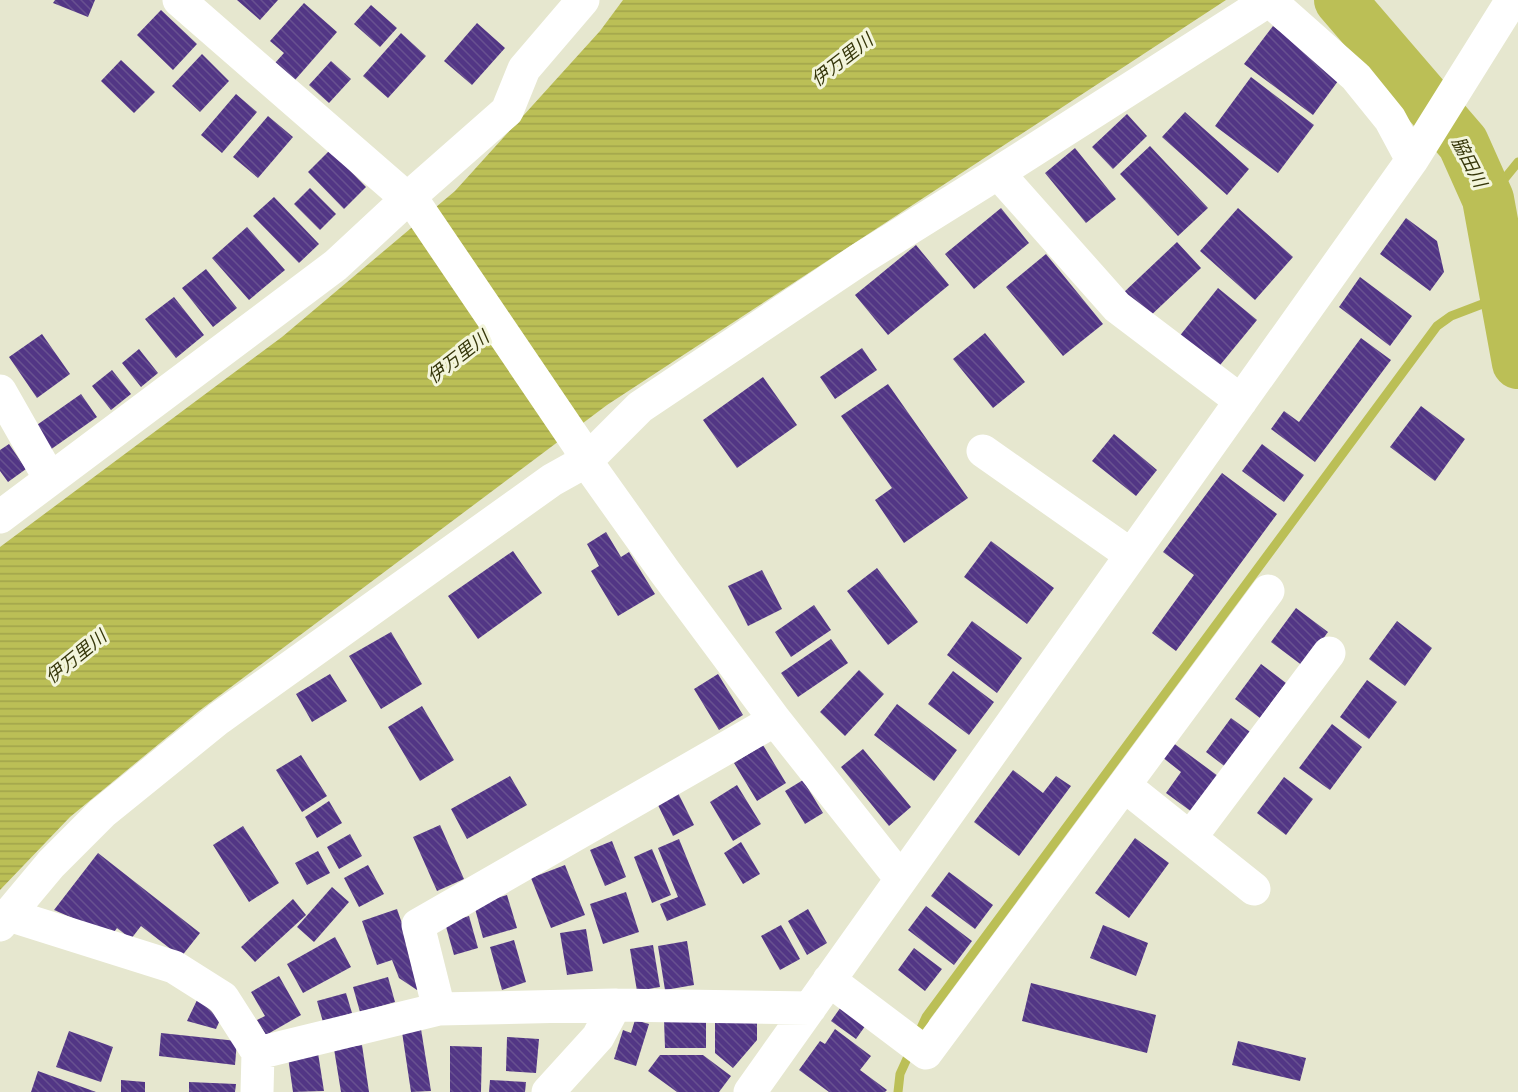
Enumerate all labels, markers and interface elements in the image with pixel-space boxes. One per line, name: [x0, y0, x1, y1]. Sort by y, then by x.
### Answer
water label: 伊万里川: [807, 28, 879, 91]
water label: 脇田川: [1447, 133, 1492, 193]
water label: 伊万里川: [423, 325, 495, 388]
water label: 伊万里川: [41, 625, 112, 688]

